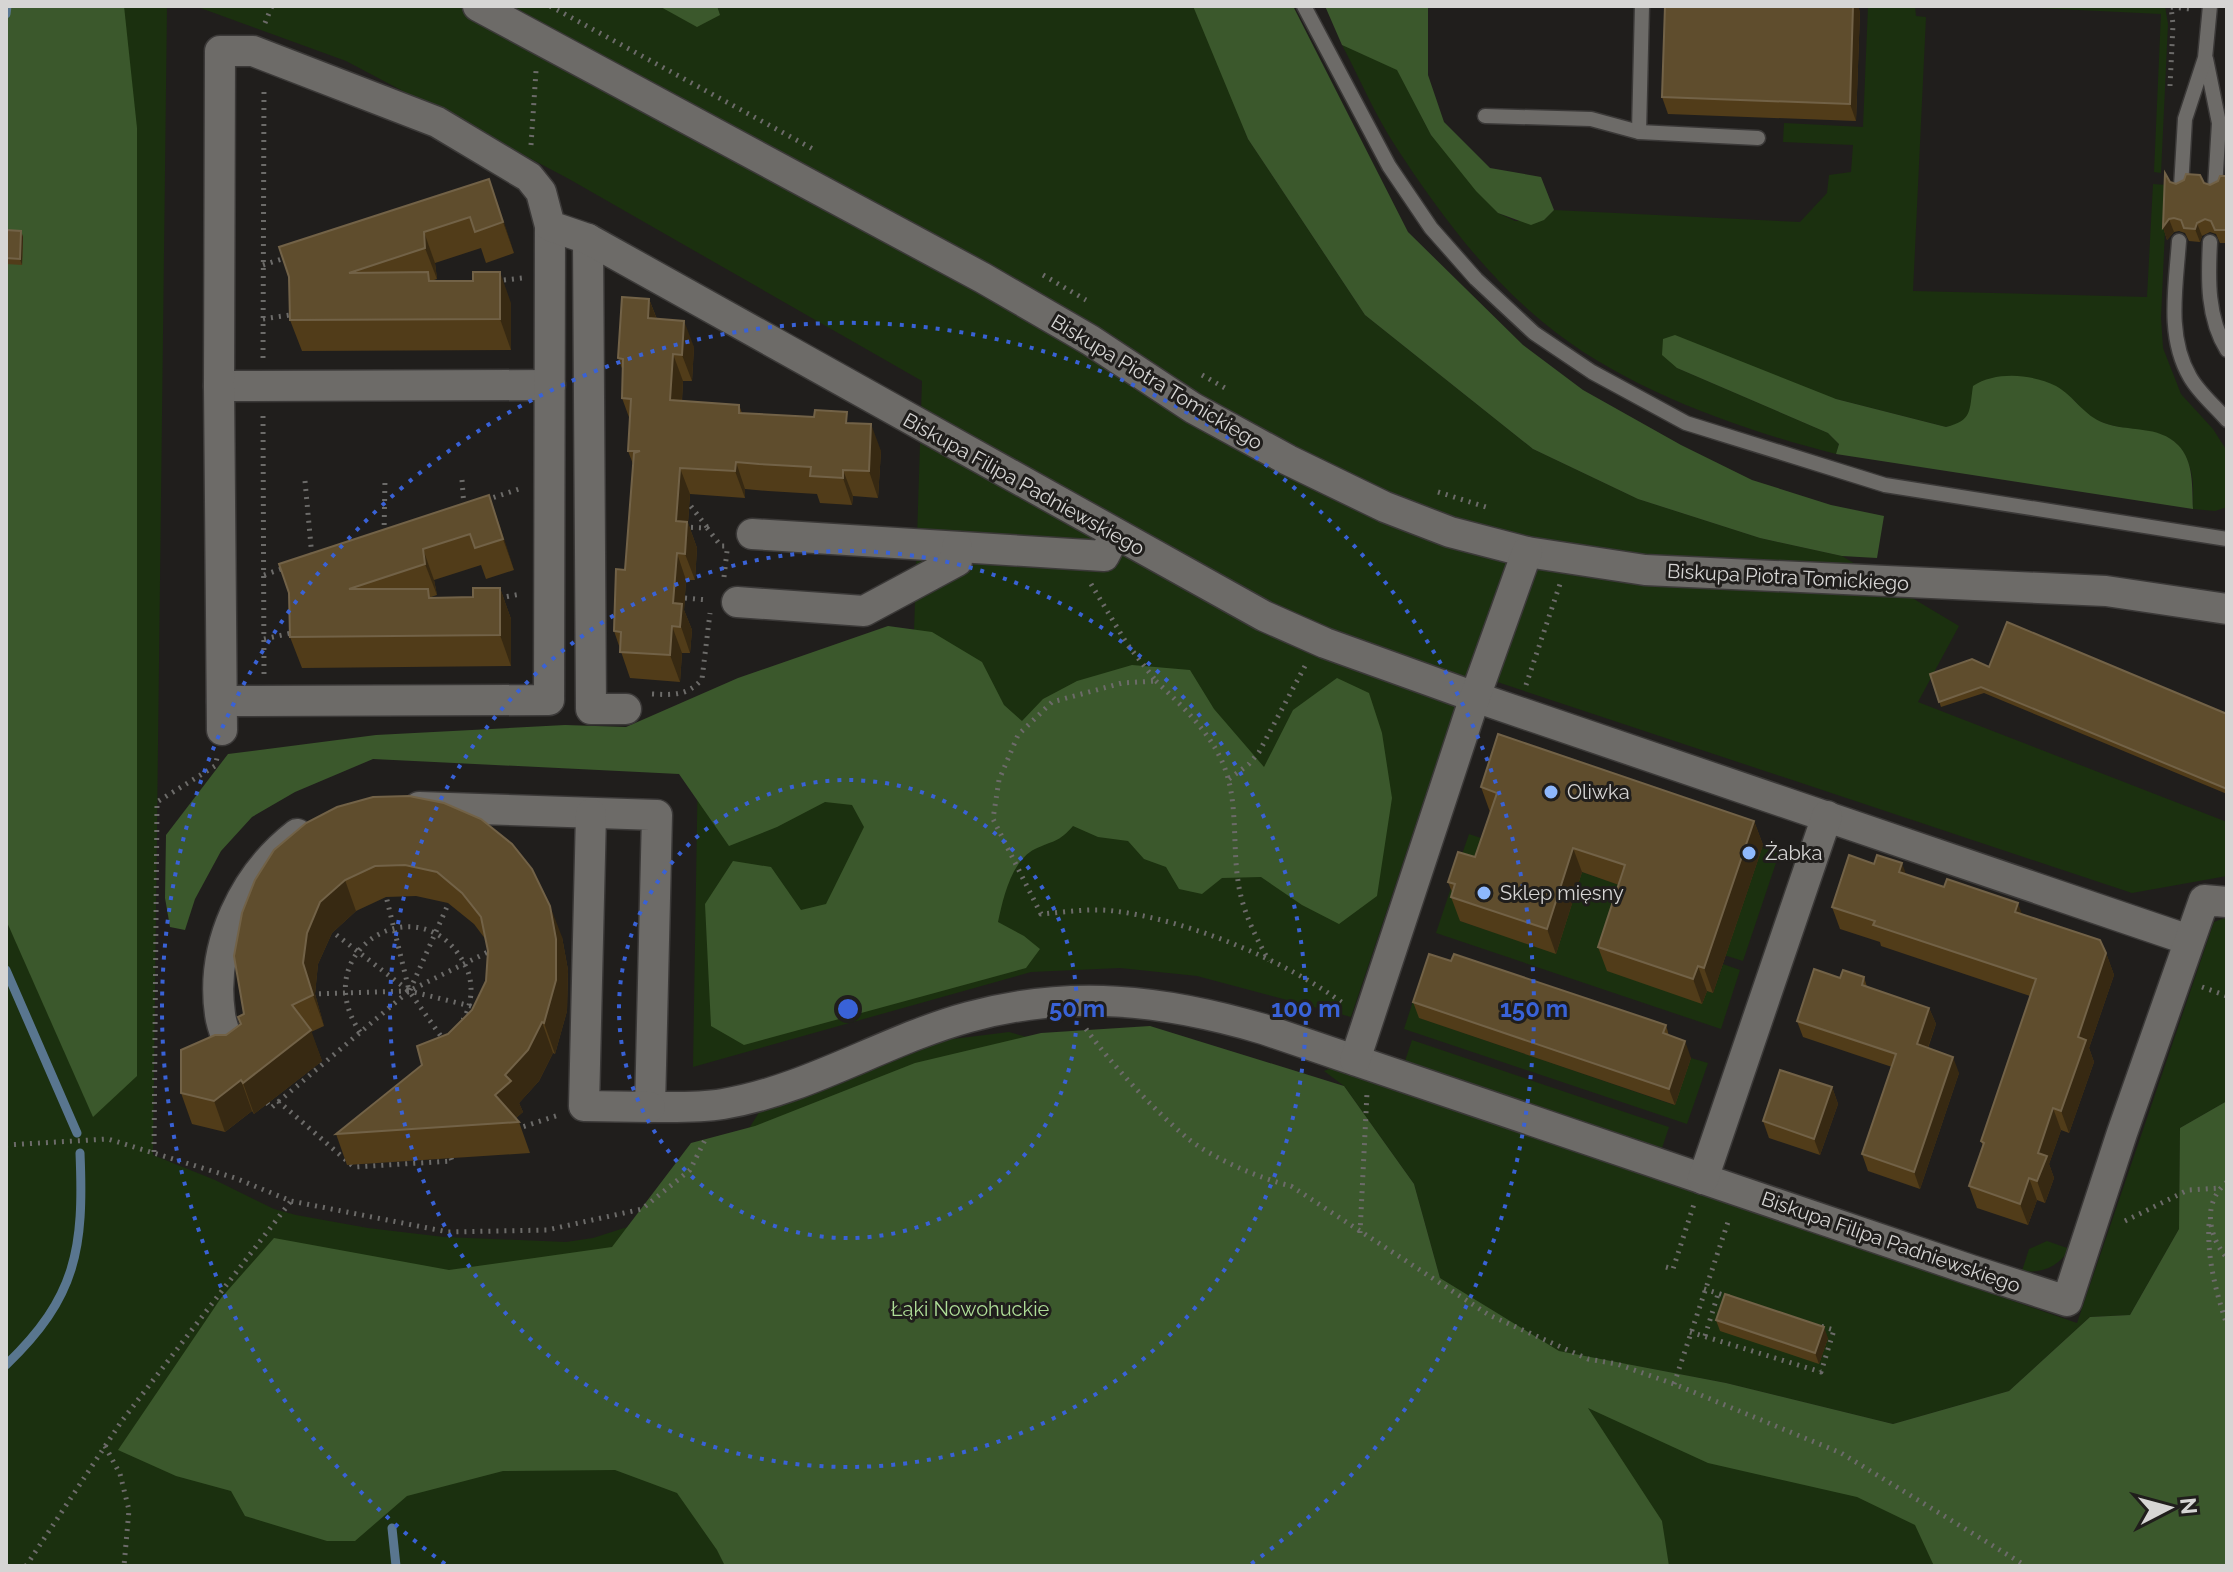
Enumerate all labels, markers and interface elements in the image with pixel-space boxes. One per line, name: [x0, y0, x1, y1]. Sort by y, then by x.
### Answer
street label: Biskupa Piotra Tomickiego: [1047, 309, 1267, 455]
street label: Biskupa Filipa Padniewskiego: [899, 408, 1149, 561]
street label: Biskupa Piotra Tomickiego: [1666, 559, 1910, 595]
place label: Oliwka: [1567, 780, 1630, 804]
marker: Oliwka: [1542, 783, 1560, 801]
place label: Żabka: [1765, 840, 1822, 865]
marker: Żabka: [1740, 844, 1758, 862]
place label: Sklep mięsny: [1500, 881, 1624, 905]
marker: Sklep mięsny: [1475, 884, 1493, 902]
text: 50 m: [1049, 994, 1105, 1023]
text: 100 m: [1271, 994, 1341, 1023]
text: 150 m: [1500, 994, 1568, 1023]
centre of rings: [834, 995, 862, 1023]
street label: Biskupa Filipa Padniewskiego: [1758, 1186, 2024, 1298]
park label: Łąki Nowohuckie: [891, 1297, 1050, 1321]
north arrow: [2129, 1468, 2209, 1548]
text: N: [2175, 1496, 2203, 1516]

